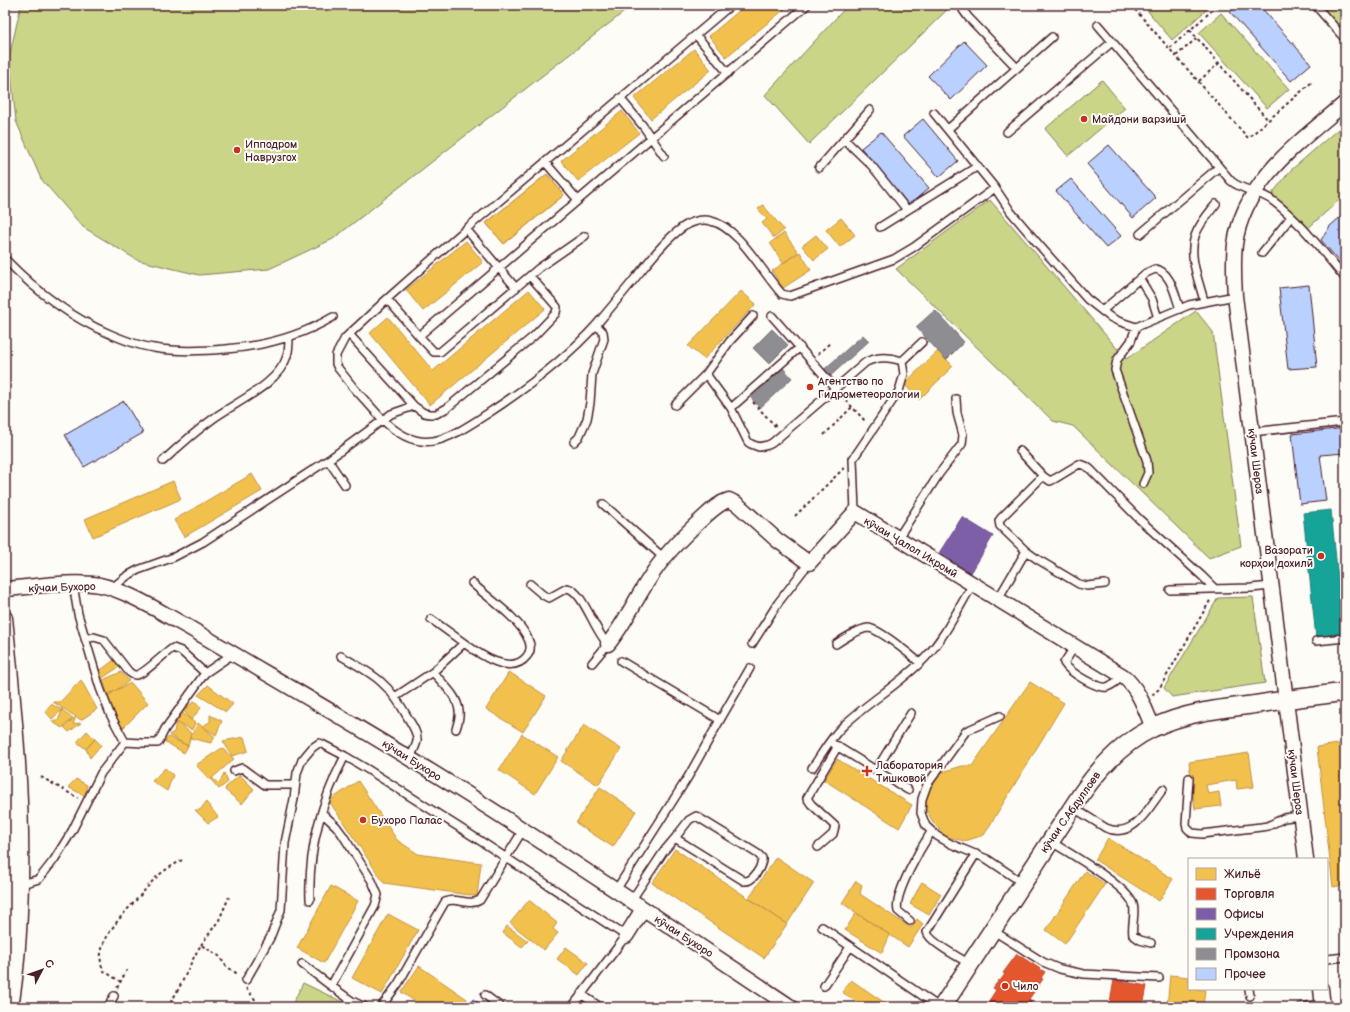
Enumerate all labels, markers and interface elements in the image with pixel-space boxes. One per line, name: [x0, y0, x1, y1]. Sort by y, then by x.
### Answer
place label: Майдони варзишӣ: [1092, 113, 1186, 126]
marker: Майдони варзишӣ: [1079, 114, 1089, 124]
place label: Ипподром Наврузгох: [245, 138, 297, 164]
marker: Ипподром Наврузгох: [232, 145, 242, 155]
place label: Агентство по Гидрометеорологии: [817, 375, 920, 401]
marker: Агентство по Гидрометеорологии: [805, 382, 815, 392]
street label: кӯчаи Шероз: [1245, 428, 1266, 495]
street label: кӯчаи Ҷалол Икромӣ: [862, 514, 960, 581]
place label: Вазорати корҳои дохилӣ: [1240, 544, 1313, 570]
marker: Вазорати корҳои дохилӣ: [1316, 551, 1326, 561]
street label: кӯчаи Бухоро: [28, 580, 96, 595]
street label: кӯчаи Бухоро: [380, 737, 444, 784]
street label: кӯчаи Шероз: [1285, 749, 1306, 816]
place label: Лаборатория Тишковой: [875, 759, 943, 785]
marker: Лаборатория Тишковой: [861, 765, 873, 777]
street label: кӯчаи С.Абдуллоев: [1037, 769, 1103, 855]
place label: Бухоро Палас: [371, 814, 443, 827]
marker: Бухоро Палас: [358, 815, 368, 825]
legend: [1188, 858, 1328, 990]
text: Жильё: [1224, 867, 1261, 882]
text: Торговля: [1224, 887, 1275, 902]
text: Офисы: [1224, 907, 1264, 922]
street label: кӯчаи Бухоро: [652, 913, 716, 960]
text: Учреждения: [1224, 927, 1294, 942]
text: Промзона: [1224, 947, 1280, 962]
north arrow: [22, 950, 62, 990]
text: С: [42, 957, 57, 971]
text: Прочее: [1224, 967, 1266, 982]
place label: Чило: [1013, 980, 1039, 993]
marker: Чило: [1000, 981, 1010, 991]

